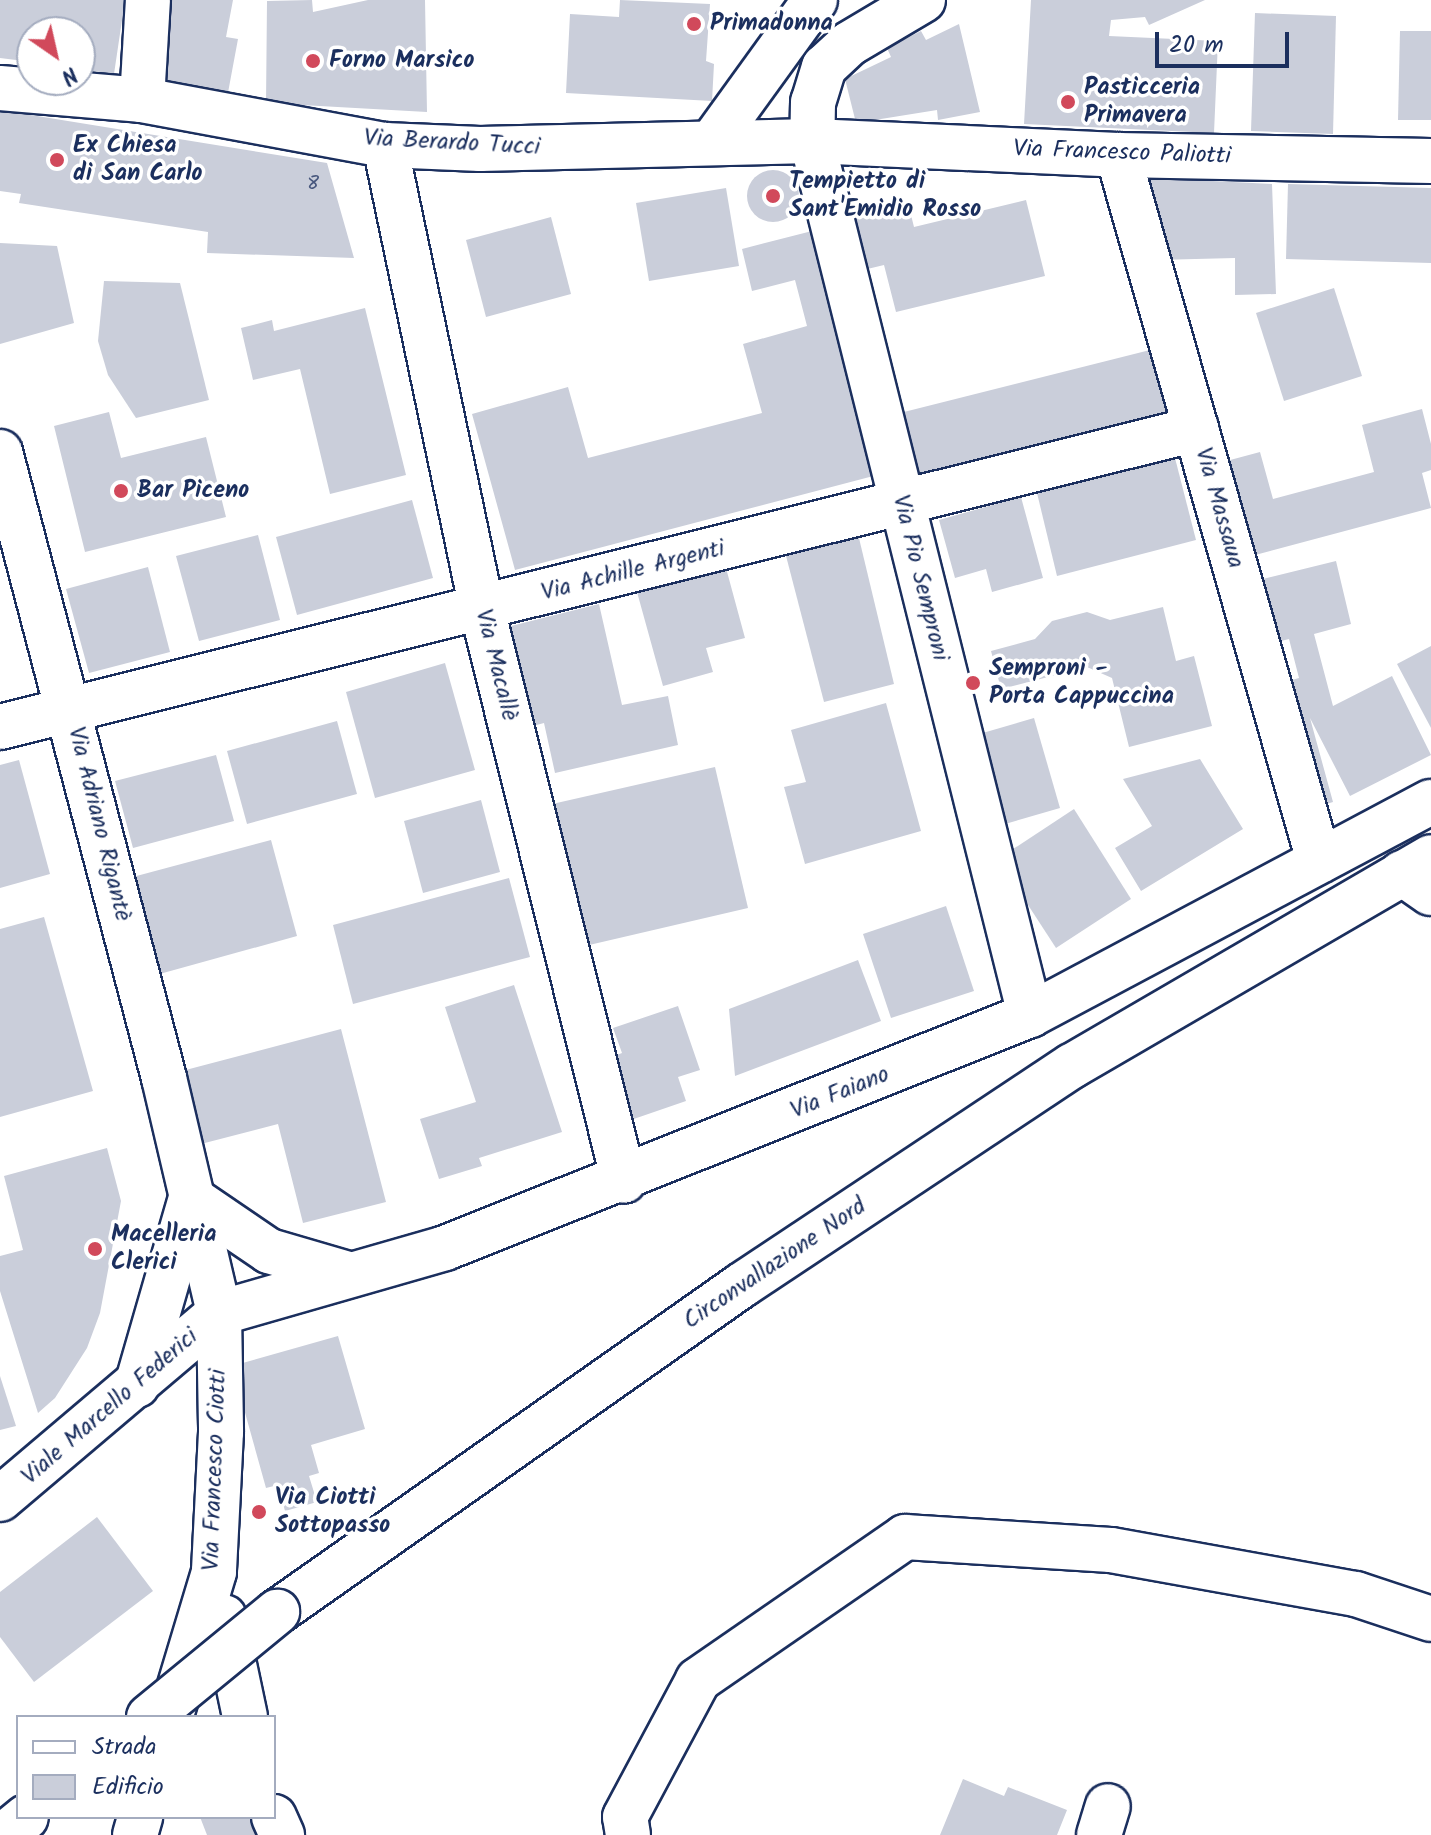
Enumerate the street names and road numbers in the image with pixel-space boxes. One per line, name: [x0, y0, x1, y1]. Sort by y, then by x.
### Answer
street label: Via Berardo Tucci: [363, 124, 541, 162]
street label: Via Francesco Paliotti: [1013, 135, 1231, 171]
street label: Via Massaua: [1188, 444, 1250, 572]
street label: Via Pio Semproni: [885, 492, 955, 664]
street label: Via Achille Argenti: [538, 534, 728, 608]
street label: Via Macallè: [468, 606, 524, 724]
street label: Via Adriano Rigantè: [61, 724, 137, 924]
street label: Via Faiano: [786, 1060, 894, 1126]
street label: Circonvallazione Nord: [678, 1192, 872, 1336]
street label: Viale Marcello Federici: [16, 1323, 204, 1491]
street label: Via Francesco Ciotti: [197, 1369, 233, 1571]

